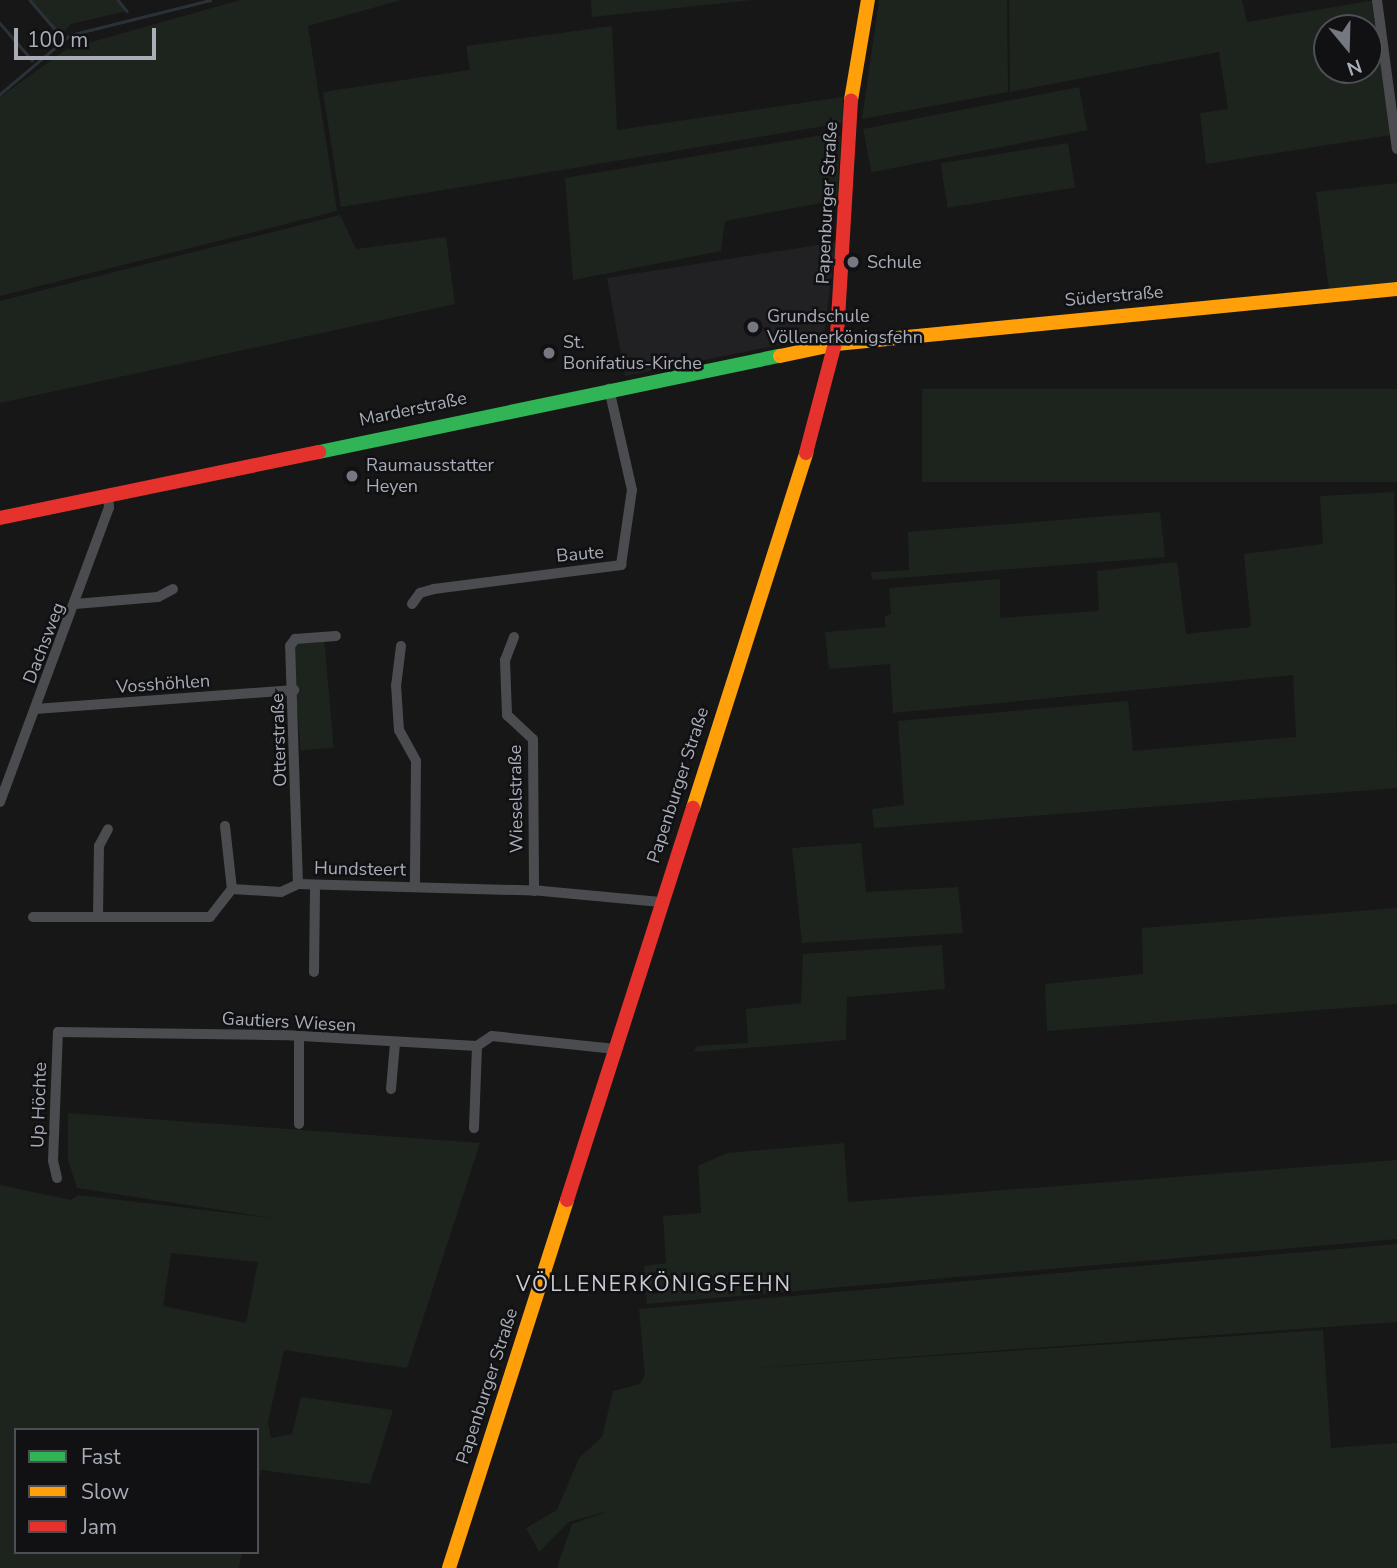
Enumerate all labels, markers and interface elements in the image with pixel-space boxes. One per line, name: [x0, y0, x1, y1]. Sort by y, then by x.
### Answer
scale bar: [18, 14, 159, 58]
north arrow: [1313, 14, 1383, 84]
text: 100 m: [27, 26, 88, 54]
text: N: [1343, 52, 1365, 82]
street label: Papenburger Straße: [812, 121, 842, 285]
place label: Schule: [867, 251, 922, 273]
marker: Schule: [845, 254, 861, 270]
street label: Süderstraße: [1064, 281, 1164, 311]
place label: Grundschule Völlenerkönigsfehn: [767, 306, 923, 348]
marker: Grundschule Völlenerkönigsfehn: [745, 319, 761, 335]
place label: St. Bonifatius-Kirche: [563, 332, 702, 374]
marker: St. Bonifatius-Kirche: [541, 345, 557, 361]
street label: Marderstraße: [357, 387, 469, 431]
place label: Raumausstatter Heyen: [366, 455, 494, 498]
marker: Raumausstatter Heyen: [344, 468, 360, 484]
street label: Baute: [555, 541, 605, 567]
street label: Dachsweg: [19, 599, 69, 687]
street label: Vosshöhlen: [115, 670, 211, 698]
street label: Otterstraße: [267, 693, 291, 787]
street label: Papenburger Straße: [643, 704, 713, 866]
street label: Wieselstraße: [504, 745, 528, 853]
street label: Hundsteert: [314, 857, 406, 881]
street label: Gautiers Wiesen: [221, 1008, 357, 1036]
street label: Up Höchte: [27, 1062, 51, 1148]
district label: VÖLLENERKÖNIGSFEHN: [518, 1271, 790, 1297]
street label: Papenburger Straße: [452, 1305, 522, 1467]
legend: [14, 1428, 259, 1554]
text: Fast: [81, 1443, 121, 1471]
text: Slow: [81, 1478, 129, 1506]
text: Jam: [81, 1513, 117, 1541]

